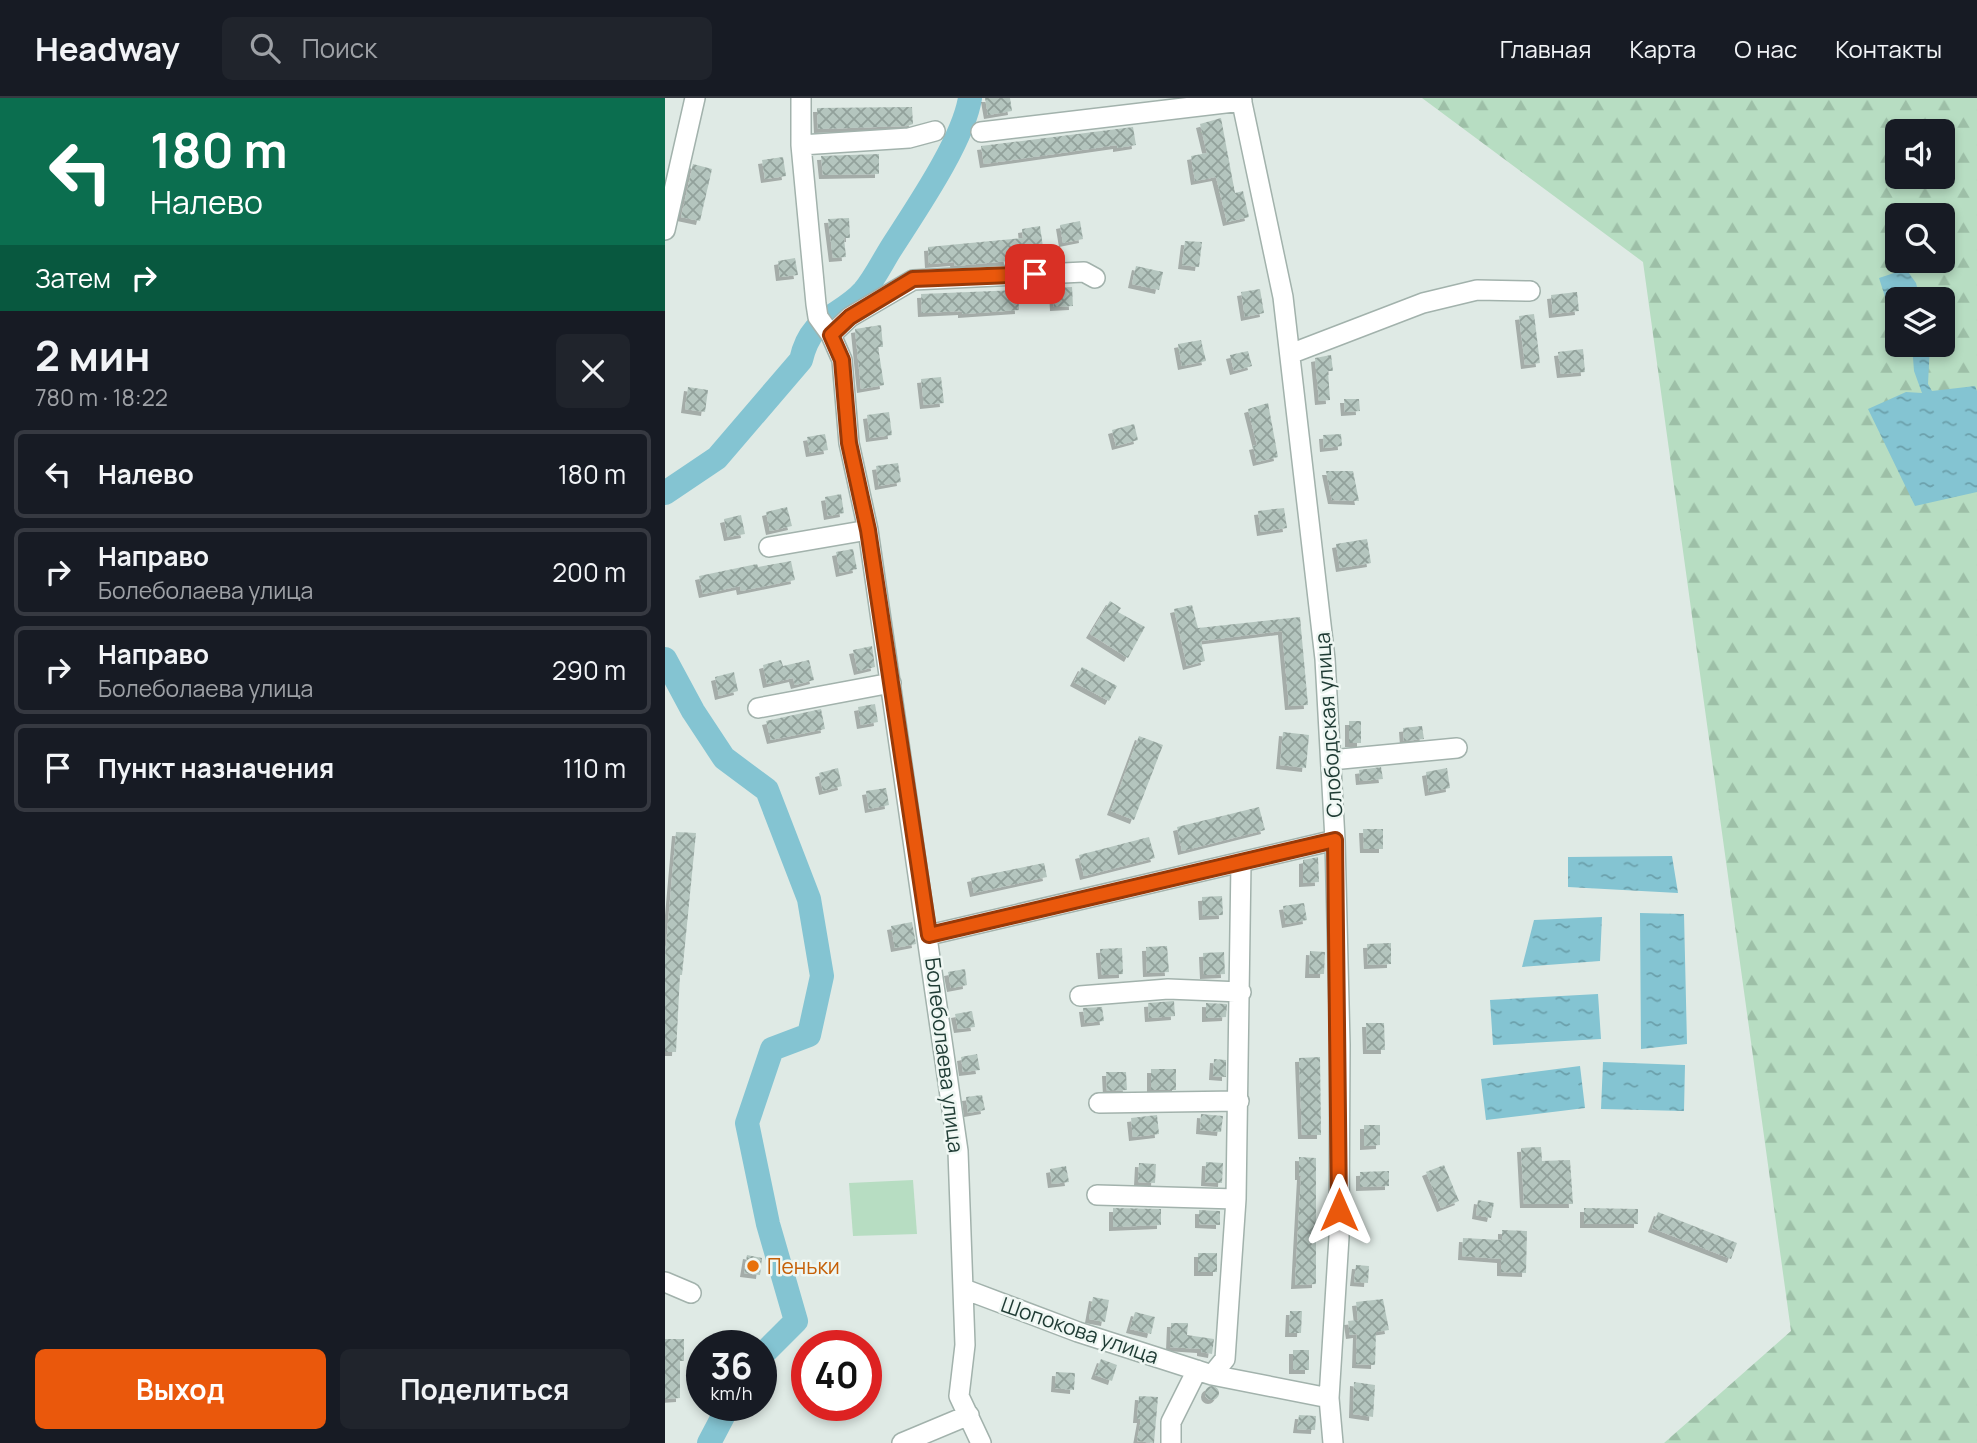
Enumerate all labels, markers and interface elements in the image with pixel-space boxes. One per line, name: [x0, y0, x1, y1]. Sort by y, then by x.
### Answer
search box: [222, 17, 712, 80]
text: Headway: [35, 26, 180, 71]
icon: search: [246, 29, 284, 67]
text: Поиск: [302, 30, 377, 66]
text: Главная: [1500, 32, 1591, 65]
text: Карта: [1629, 32, 1696, 65]
text: О нас: [1734, 32, 1797, 65]
text: Контакты: [1835, 32, 1942, 65]
text: 180 m: [150, 116, 288, 183]
map controls: [1885, 119, 1955, 357]
button: sound: [1885, 119, 1955, 189]
icon: left: [35, 126, 126, 217]
text: Налево: [150, 180, 263, 224]
button: search: [1885, 203, 1955, 273]
pin: [1005, 244, 1065, 304]
icon: arrive: [1016, 255, 1054, 293]
icon: right: [125, 259, 163, 297]
text: Затем: [35, 260, 111, 296]
button: layers: [1885, 287, 1955, 357]
text: 2 мин: [35, 326, 151, 384]
button: close: [556, 334, 630, 408]
text: 780 m · 18:22: [35, 381, 168, 413]
icon: left: [39, 455, 77, 493]
text: Налево: [98, 456, 194, 492]
text: 180 m: [558, 456, 626, 492]
text: Направо: [98, 538, 209, 574]
icon: right: [39, 553, 77, 591]
text: 200 m: [552, 554, 626, 590]
text: Болеболаева улица: [98, 574, 313, 606]
street label: Слободская улица: [1308, 631, 1348, 819]
text: Направо: [98, 636, 209, 672]
icon: right: [39, 651, 77, 689]
text: 290 m: [552, 652, 626, 688]
text: Болеболаева улица: [98, 672, 313, 704]
icon: arrive: [39, 749, 77, 787]
text: Пункт назначения: [98, 750, 334, 786]
text: 110 m: [563, 750, 626, 786]
street label: Болеболаева улица: [919, 956, 971, 1154]
position arrow: [1302, 1173, 1376, 1247]
place label: Пеньки: [767, 1252, 840, 1280]
marker: Пеньки: [745, 1258, 761, 1274]
street label: Шопокова улица: [997, 1290, 1163, 1370]
speed limit sign: 40: [791, 1330, 882, 1421]
text: 36: [710, 1342, 753, 1390]
button: Выход: [35, 1349, 326, 1429]
button: Поделиться: [340, 1349, 630, 1429]
text: km/h: [711, 1381, 752, 1405]

